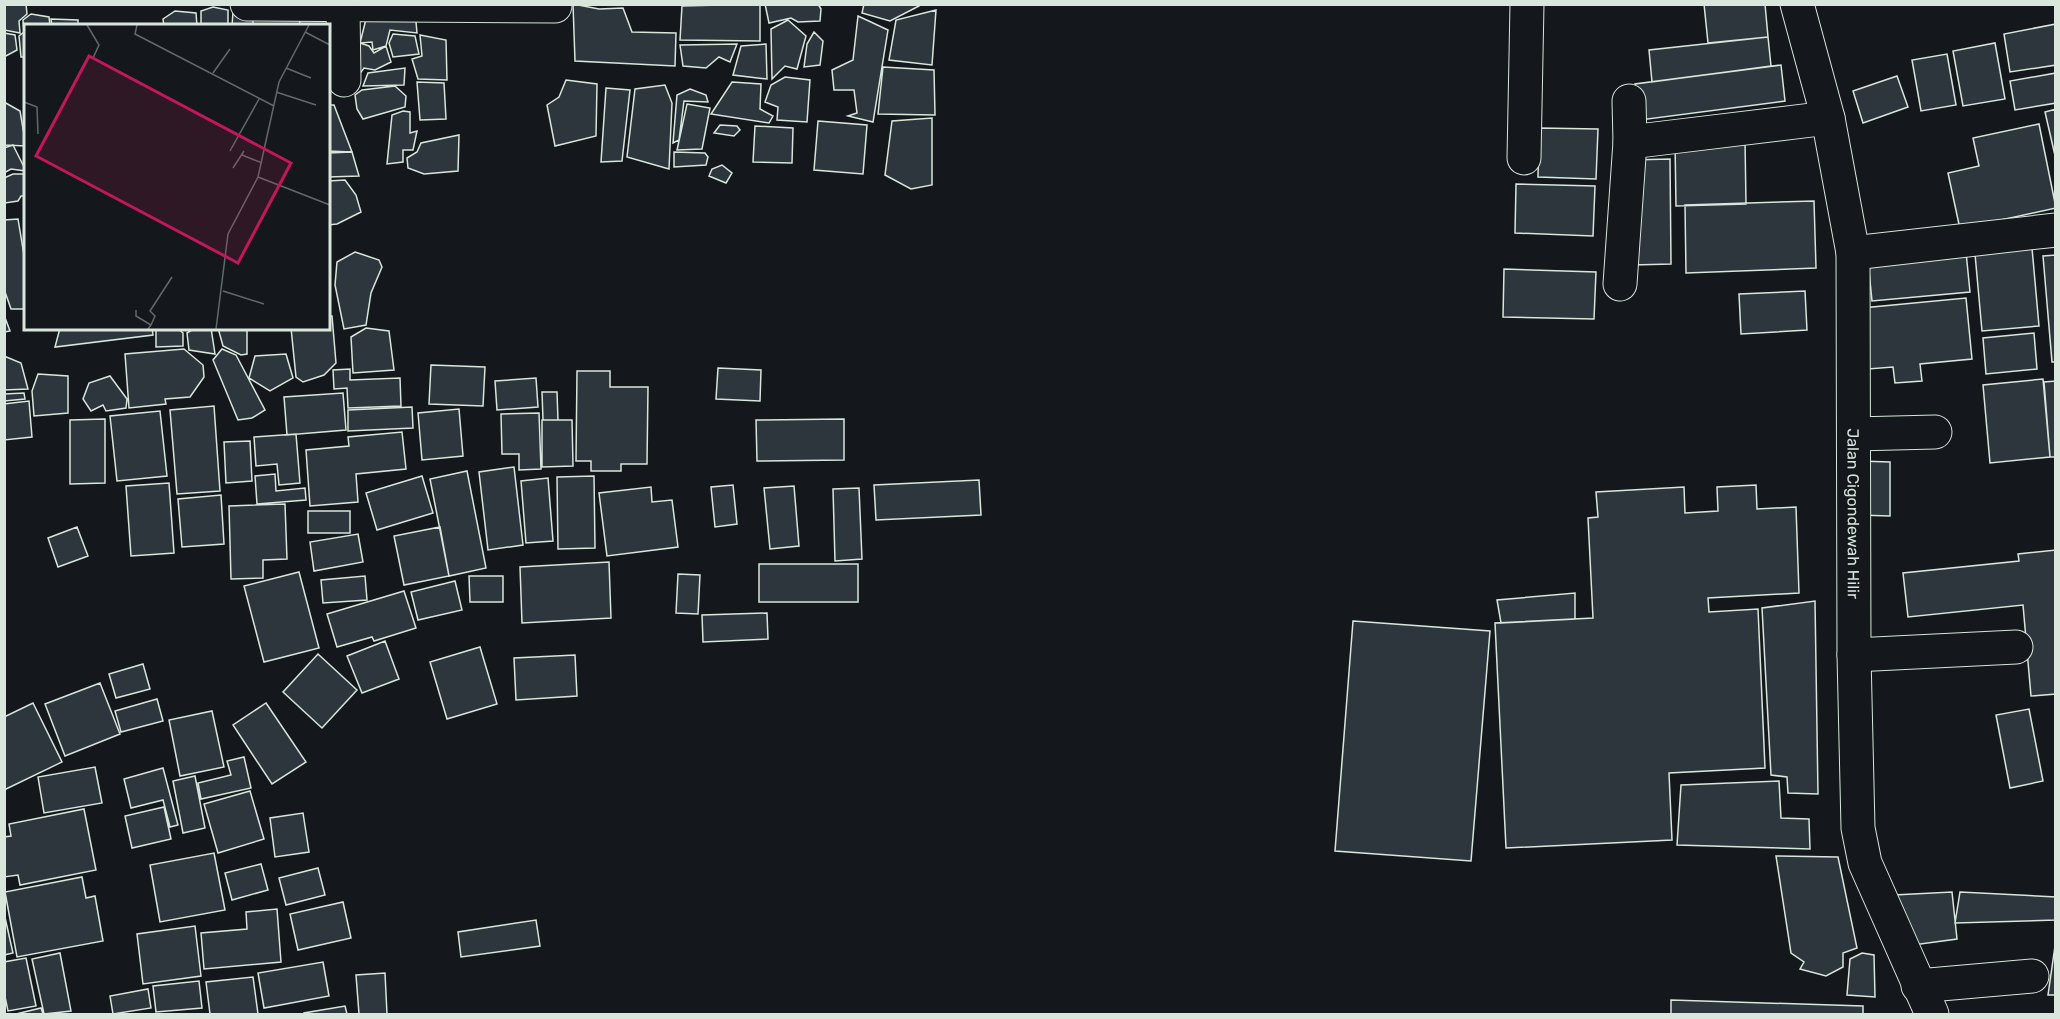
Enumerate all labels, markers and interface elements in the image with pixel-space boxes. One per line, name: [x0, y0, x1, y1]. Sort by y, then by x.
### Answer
inset map: [24, 24, 330, 330]
street label: Jalan Cigondewah Hilir: [1843, 428, 1863, 599]

